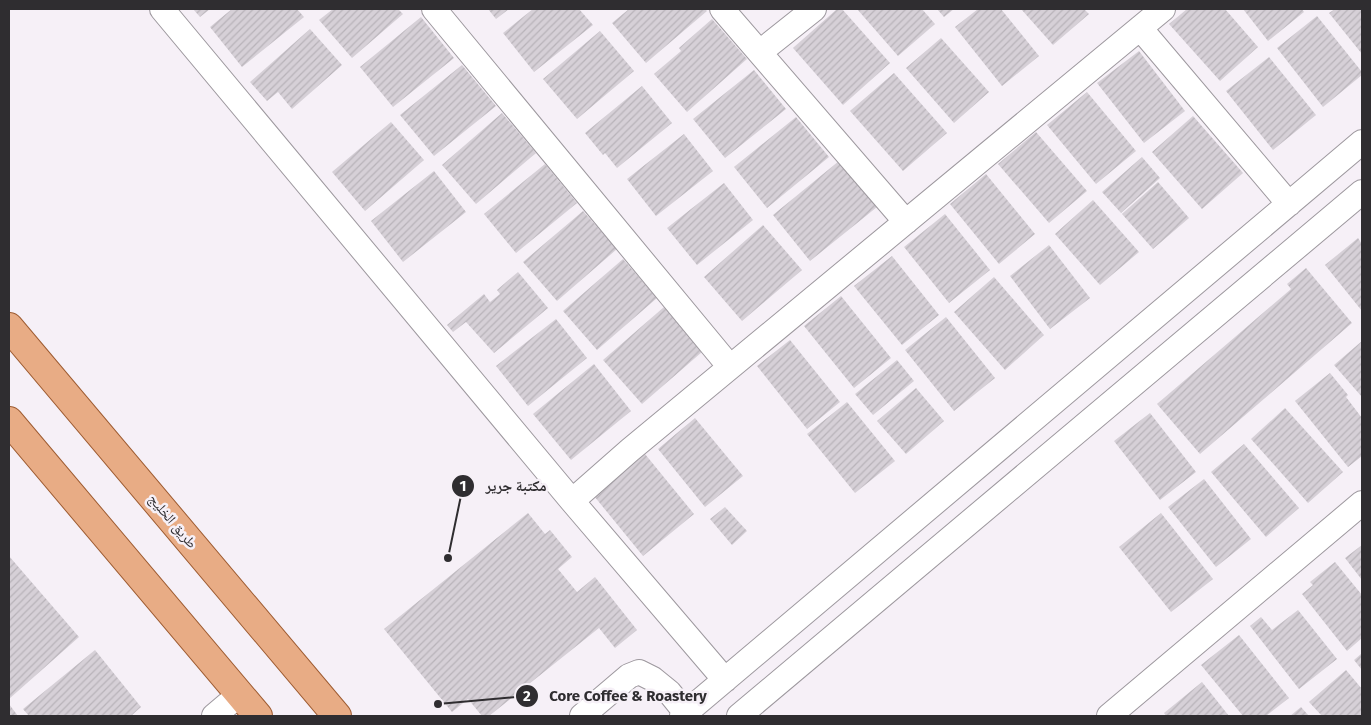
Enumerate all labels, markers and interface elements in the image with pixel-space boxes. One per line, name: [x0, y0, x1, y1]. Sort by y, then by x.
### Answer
callout: مكتبة جرير: [451, 471, 557, 501]
text: 1: [460, 477, 466, 495]
text: مكتبة جرير: [484, 477, 547, 495]
street label: طريق الخليج: [144, 491, 200, 553]
callout: Core Coffee & Roastery: [514, 681, 717, 711]
text: 2: [523, 687, 531, 705]
text: Core Coffee & Roastery: [549, 687, 707, 705]

